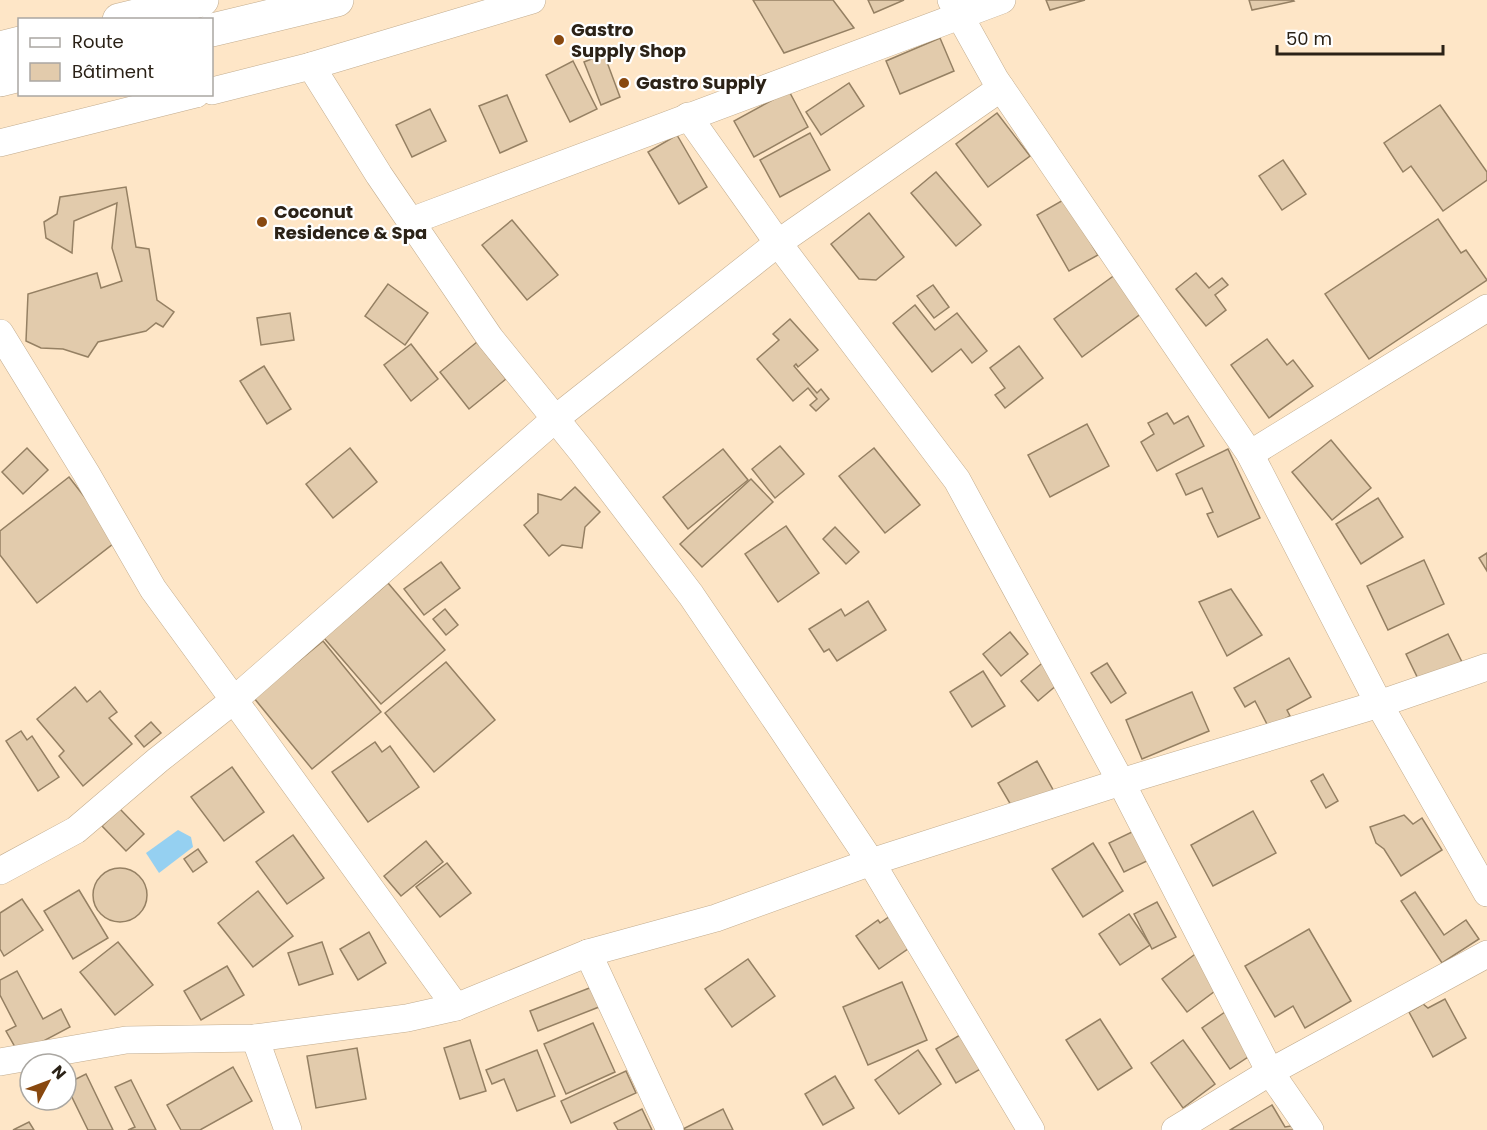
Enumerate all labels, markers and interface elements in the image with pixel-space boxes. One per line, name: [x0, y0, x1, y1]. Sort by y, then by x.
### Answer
place label: Gastro Supply Shop: [571, 17, 686, 63]
legend: [18, 18, 213, 96]
scale bar: [1277, 18, 1444, 56]
text: 50 m: [1286, 26, 1332, 51]
text: Route: [72, 29, 124, 54]
marker: Gastro Supply Shop: [552, 33, 566, 47]
text: Bâtiment: [72, 59, 154, 84]
place label: Gastro Supply: [636, 70, 767, 95]
marker: Gastro Supply: [617, 76, 631, 90]
place label: Coconut Residence & Spa: [274, 199, 427, 245]
marker: Coconut Residence & Spa: [255, 215, 269, 229]
north arrow: [18, 1052, 78, 1112]
text: N: [46, 1060, 72, 1085]

